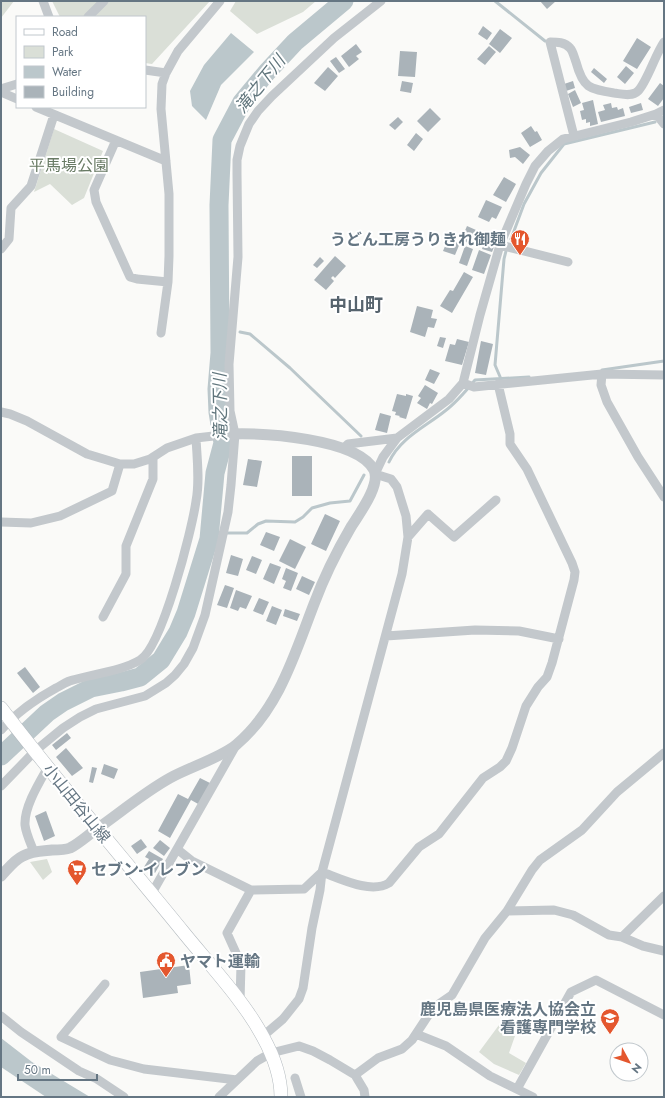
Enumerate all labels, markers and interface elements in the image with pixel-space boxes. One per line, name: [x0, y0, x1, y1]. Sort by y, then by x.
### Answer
legend: [16, 16, 146, 108]
text: Road: [52, 23, 78, 41]
text: Park: [52, 43, 74, 61]
water label: 滝之下川: [229, 48, 292, 118]
text: Water: [52, 63, 83, 81]
text: Building: [52, 83, 94, 101]
park label: 平馬場公園: [29, 154, 109, 177]
place label: うどん工房うりきれ御麺: [330, 228, 506, 251]
restaurant icon: うどん工房うりきれ御麺: [509, 228, 531, 256]
district label: 中山町: [329, 292, 383, 318]
water label: 滝之下川: [207, 371, 233, 441]
street label: 小山田谷山線: [37, 759, 116, 848]
supermarket icon: セブン-イレブン: [66, 858, 88, 886]
place label: セブン-イレブン: [91, 858, 207, 881]
public building icon: ヤマト運輸: [155, 950, 177, 978]
place label: ヤマト運輸: [180, 950, 260, 973]
place label: 鹿児島県医療法人協会立 看護専門学校: [420, 998, 596, 1039]
school or university icon: 鹿児島県医療法人協会立 看護専門学校: [599, 1007, 621, 1035]
north arrow: [609, 1042, 649, 1082]
scale bar: [18, 1056, 97, 1082]
text: N: [628, 1060, 646, 1077]
text: 50 m: [24, 1061, 51, 1079]

